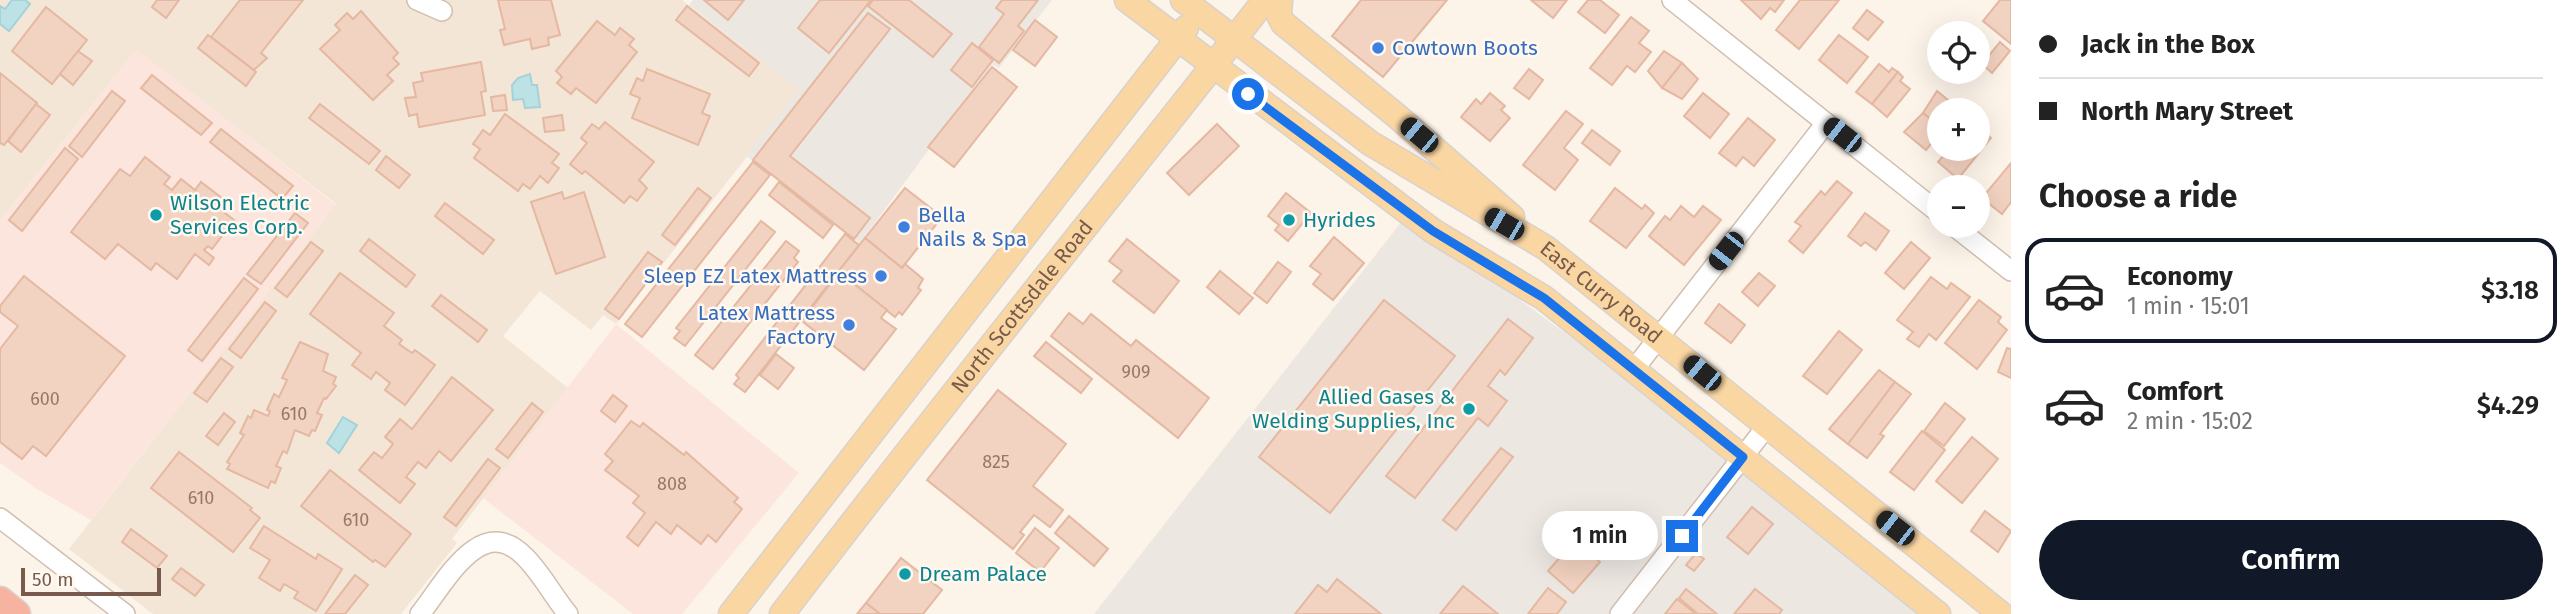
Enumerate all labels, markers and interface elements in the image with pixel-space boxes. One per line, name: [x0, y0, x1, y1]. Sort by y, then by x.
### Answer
map controls: [1927, 21, 1990, 238]
button: locate: [1927, 21, 1990, 84]
text: Jack in the Box: [2081, 29, 2255, 60]
place label: Cowtown Boots: [1392, 35, 1538, 61]
marker: Cowtown Boots: [1370, 40, 1386, 56]
route start: [1232, 78, 1264, 110]
text: North Mary Street: [2081, 96, 2293, 127]
button: +: [1927, 98, 1990, 161]
car: [1397, 113, 1442, 157]
car: [1819, 114, 1866, 156]
button: −: [1927, 175, 1990, 238]
text: Choose a ride: [2039, 177, 2237, 215]
place label: Wilson Electric Services Corp.: [170, 190, 310, 240]
place label: Bella Nails & Spa: [918, 202, 1027, 252]
car: [1481, 204, 1528, 244]
marker: Wilson Electric Services Corp.: [148, 207, 164, 223]
place label: Hyrides: [1303, 207, 1376, 233]
marker: Hyrides: [1281, 212, 1297, 228]
street label: North Scottsdale Road: [946, 215, 1099, 399]
marker: Bella Nails & Spa: [896, 219, 912, 235]
car: [1705, 228, 1748, 274]
street label: East Curry Road: [1535, 235, 1667, 349]
icon: car: [2043, 259, 2106, 322]
text: Economy: [2127, 261, 2233, 292]
place label: Sleep EZ Latex Mattress: [644, 263, 867, 289]
marker: Sleep EZ Latex Mattress: [873, 268, 889, 284]
text: $3.18: [2481, 275, 2539, 306]
text: 1 min · 15:01: [2127, 292, 2250, 320]
place label: Latex Mattress Factory: [698, 300, 836, 350]
marker: Latex Mattress Factory: [841, 317, 857, 333]
car: [1680, 352, 1725, 394]
house number: 909: [1122, 361, 1150, 383]
icon: car: [2043, 374, 2106, 437]
text: Comfort: [2127, 376, 2223, 407]
place label: Allied Gases & Welding Supplies, Inc: [1252, 384, 1455, 434]
house number: 600: [30, 388, 60, 410]
text: $4.29: [2477, 390, 2539, 421]
marker: Allied Gases & Welding Supplies, Inc: [1461, 401, 1477, 417]
house number: 610: [281, 403, 307, 425]
text: 2 min · 15:02: [2127, 407, 2253, 435]
house number: 825: [982, 451, 1010, 473]
house number: 808: [657, 473, 687, 495]
house number: 610: [188, 487, 214, 509]
car: [1872, 507, 1919, 549]
house number: 610: [343, 509, 369, 531]
callout: 1 min: [1542, 512, 1658, 560]
route end: [1666, 520, 1698, 552]
button: Confirm: [2039, 520, 2543, 600]
text: 1 min: [1572, 521, 1628, 549]
place label: Dream Palace: [919, 561, 1047, 587]
scale bar: [21, 565, 161, 597]
marker: Dream Palace: [897, 566, 913, 582]
text: 50 m: [32, 568, 73, 591]

